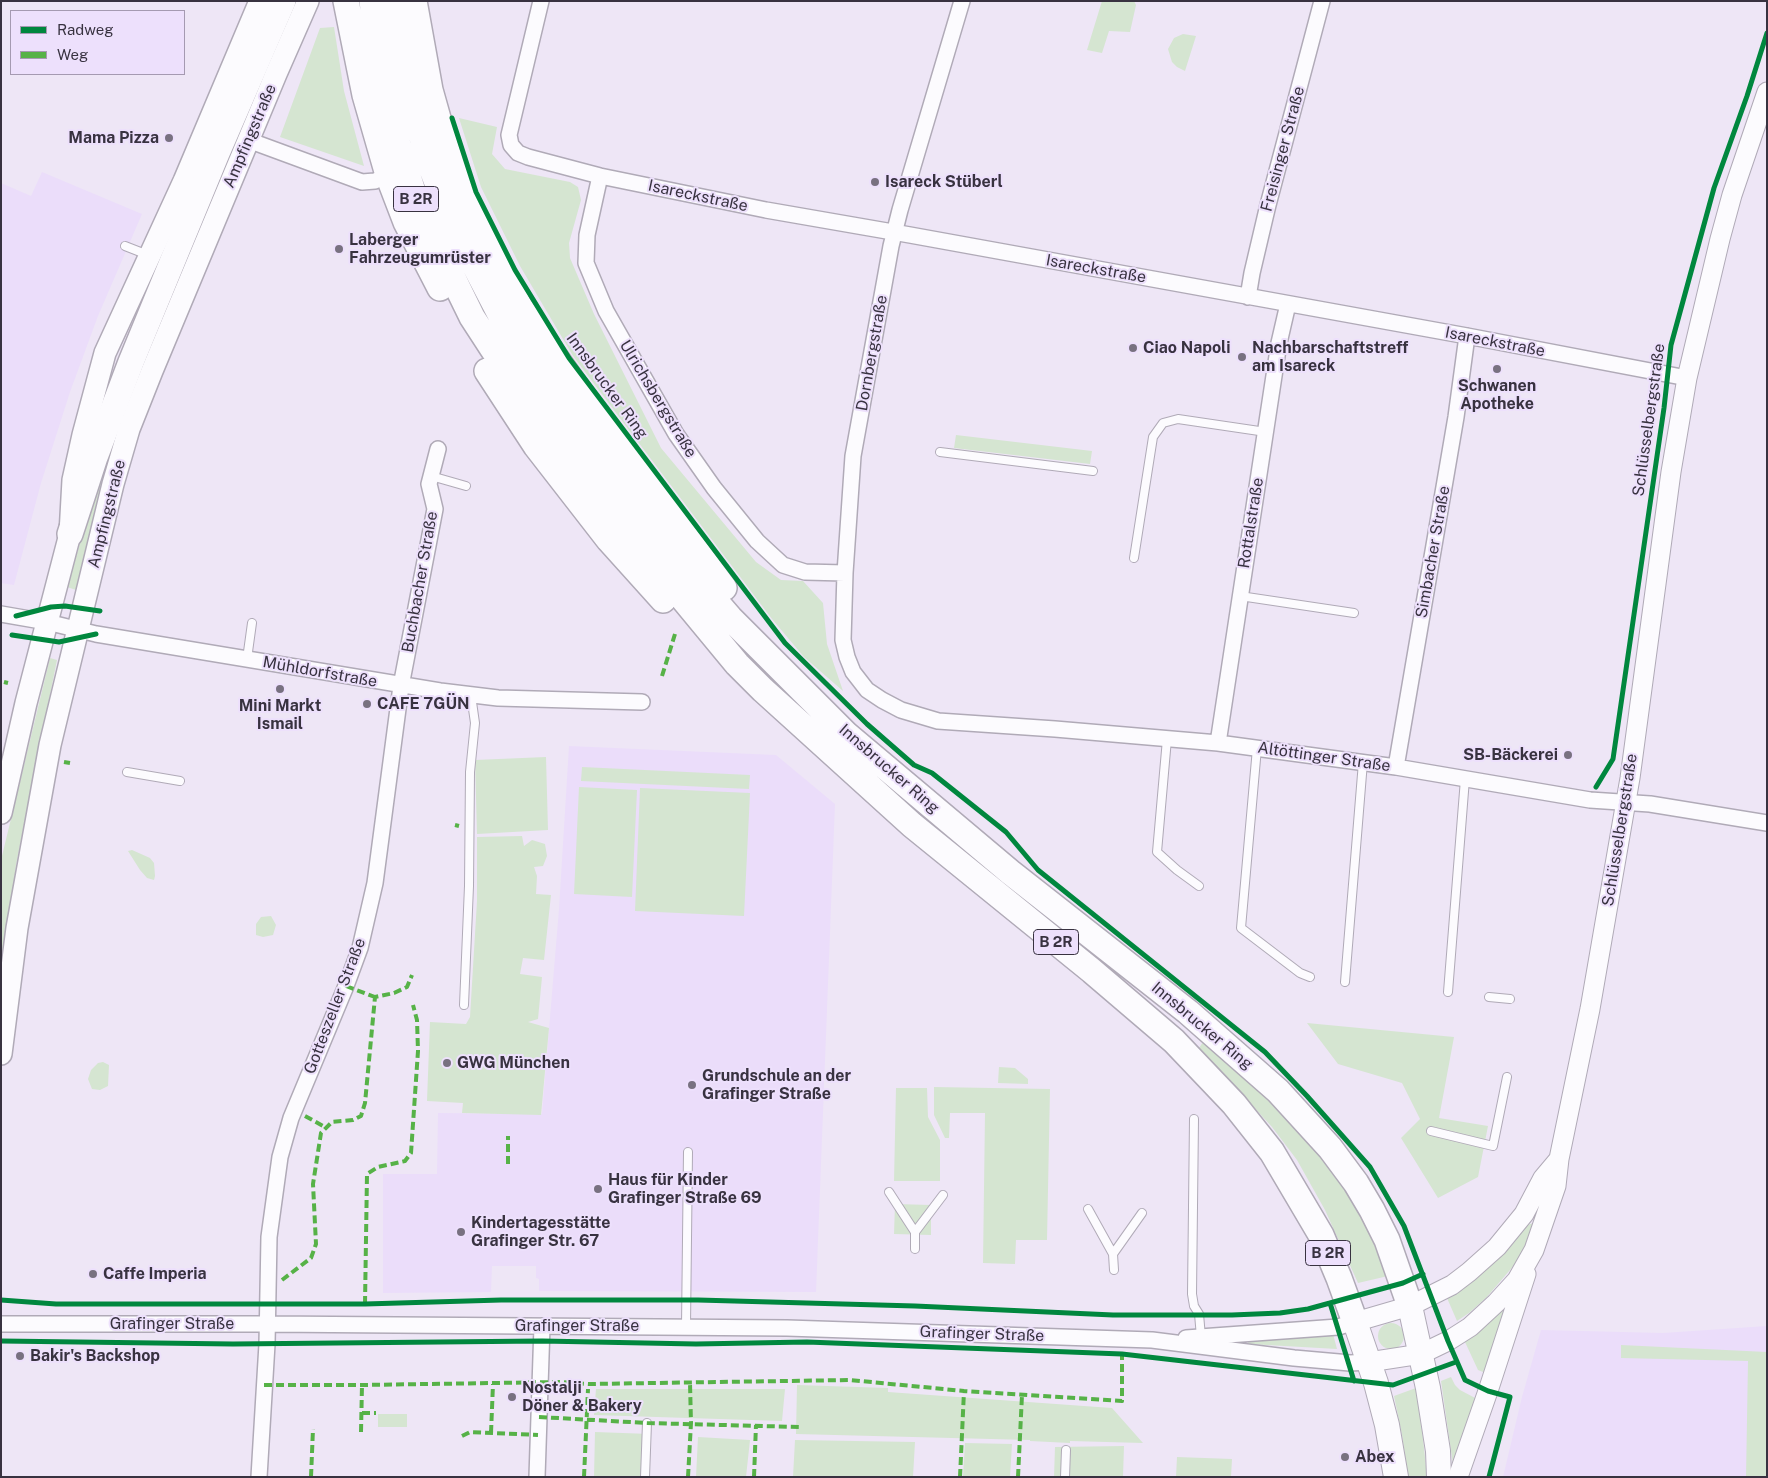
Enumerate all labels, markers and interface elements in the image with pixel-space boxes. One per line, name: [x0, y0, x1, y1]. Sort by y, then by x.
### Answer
legend: [10, 10, 185, 75]
text: Radweg: [57, 21, 114, 38]
text: Weg: [57, 46, 88, 63]
street label: Ampfingstraße: [219, 81, 281, 191]
street label: Freisinger Straße: [1257, 84, 1309, 214]
place label: Mama Pizza: [68, 128, 159, 148]
marker: Mama Pizza: [163, 132, 175, 144]
place label: Isareck Stüberl: [885, 172, 1003, 192]
street label: Isareckstraße: [646, 176, 750, 216]
marker: Isareck Stüberl: [869, 176, 881, 188]
road number: B 2R: [394, 186, 438, 212]
place label: Laberger Fahrzeugumrüster: [349, 230, 491, 268]
marker: Laberger Fahrzeugumrüster: [333, 243, 345, 255]
street label: Isareckstraße: [1044, 251, 1148, 287]
street label: Dornbergstraße: [852, 294, 892, 412]
street label: Isareckstraße: [1443, 323, 1547, 361]
street label: Innsbrucker Ring: [562, 329, 652, 443]
street label: Ulrichsbergstraße: [615, 337, 701, 461]
place label: Ciao Napoli: [1143, 338, 1231, 358]
place label: Nachbarschaftstreff am Isareck: [1252, 338, 1408, 376]
marker: Ciao Napoli: [1127, 342, 1139, 354]
street label: Schlüsselbergstraße: [1629, 342, 1669, 498]
marker: Nachbarschaftstreff am Isareck: [1236, 351, 1248, 363]
marker: Schwanen Apotheke: [1491, 363, 1503, 375]
place label: Schwanen Apotheke: [1458, 376, 1536, 414]
street label: Ampfingstraße: [84, 458, 130, 570]
street label: Rottalstraße: [1234, 476, 1268, 570]
street label: Simbacher Straße: [1412, 484, 1454, 620]
street label: Buchbacher Straße: [398, 510, 442, 654]
street label: Mühldorfstraße: [261, 652, 379, 692]
marker: Mini Markt Ismail: [274, 683, 286, 695]
place label: CAFE 7GÜN: [377, 694, 470, 714]
place label: Mini Markt Ismail: [239, 696, 321, 734]
marker: CAFE 7GÜN: [361, 698, 373, 710]
street label: Innsbrucker Ring: [835, 720, 943, 818]
street label: Altöttinger Straße: [1256, 738, 1392, 776]
place label: SB-Bäckerei: [1463, 745, 1558, 765]
marker: SB-Bäckerei: [1562, 749, 1574, 761]
street label: Schlüsselbergstraße: [1598, 752, 1642, 908]
road number: B 2R: [1034, 930, 1078, 954]
street label: Gotteszeller Straße: [300, 935, 370, 1077]
street label: Innsbrucker Ring: [1147, 978, 1257, 1074]
place label: GWG München: [457, 1053, 570, 1073]
marker: GWG München: [441, 1057, 453, 1069]
place label: Grundschule an der Grafinger Straße: [702, 1066, 851, 1104]
marker: Grundschule an der Grafinger Straße: [686, 1079, 698, 1091]
place label: Haus für Kinder Grafinger Straße 69: [608, 1170, 762, 1208]
marker: Haus für Kinder Grafinger Straße 69: [592, 1183, 604, 1195]
place label: Kindertagesstätte Grafinger Str. 67: [471, 1213, 610, 1251]
marker: Kindertagesstätte Grafinger Str. 67: [455, 1226, 467, 1238]
road number: B 2R: [1306, 1240, 1350, 1266]
place label: Caffe Imperia: [103, 1264, 207, 1284]
marker: Caffe Imperia: [87, 1268, 99, 1280]
street label: Grafinger Straße: [110, 1314, 234, 1334]
street label: Grafinger Straße: [515, 1316, 639, 1336]
street label: Grafinger Straße: [919, 1322, 1045, 1346]
place label: Bakir's Backshop: [30, 1346, 160, 1366]
marker: Bakir's Backshop: [14, 1350, 26, 1362]
place label: Nostalji Döner & Bakery: [522, 1378, 642, 1416]
marker: Nostalji Döner & Bakery: [506, 1391, 518, 1403]
place label: Abex: [1355, 1447, 1394, 1467]
marker: Abex: [1339, 1451, 1351, 1463]

